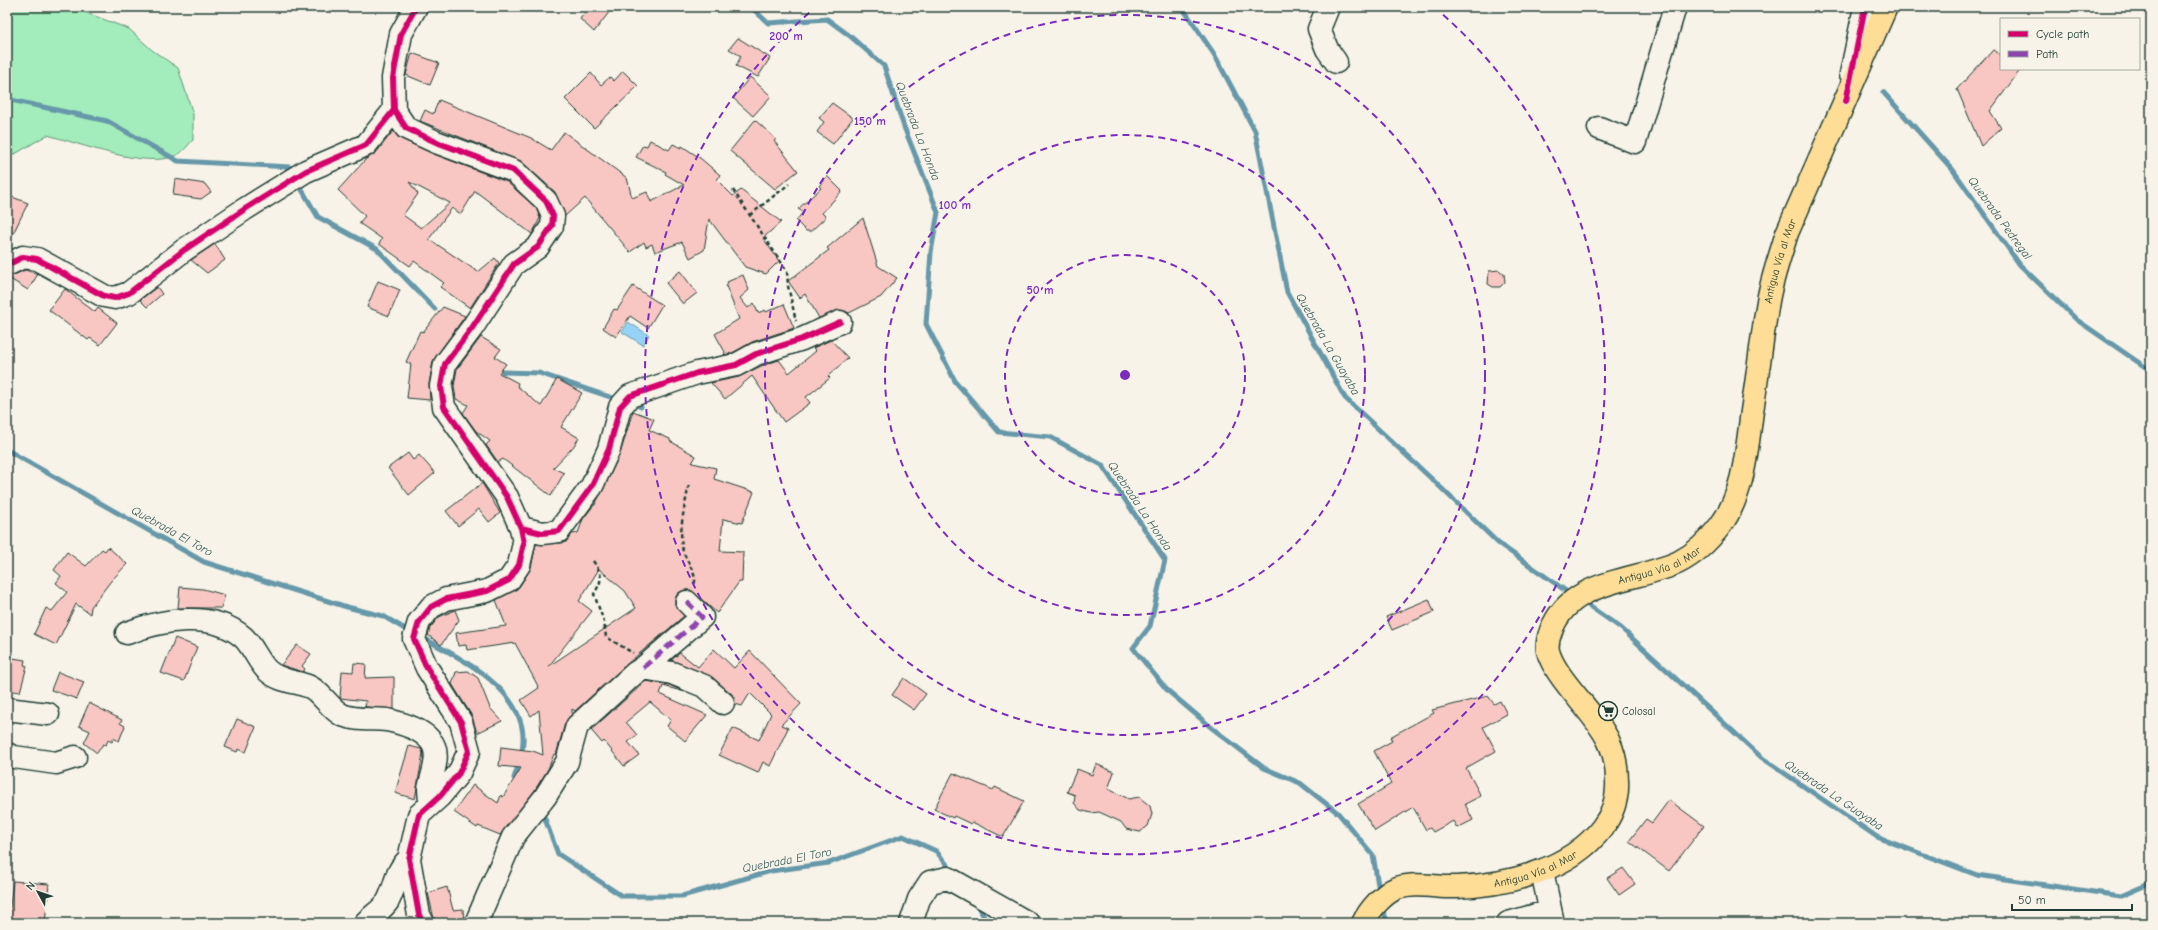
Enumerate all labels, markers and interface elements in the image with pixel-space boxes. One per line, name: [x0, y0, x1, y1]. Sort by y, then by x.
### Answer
legend: [2000, 18, 2140, 70]
text: Cycle path: [2036, 27, 2089, 41]
text: 200 m: [769, 29, 803, 43]
text: Path: [2036, 47, 2058, 61]
water label: Quebrada La Honda: [893, 80, 943, 182]
text: 150 m: [854, 114, 886, 128]
water label: Quebrada Pedregal: [1965, 174, 2035, 262]
text: 100 m: [939, 198, 971, 212]
street label: Antigua Vía al Mar: [1762, 216, 1800, 305]
text: 50 m: [1026, 283, 1054, 297]
water label: Quebrada La Guayaba: [1293, 290, 1363, 398]
centre of rings: [1118, 368, 1132, 382]
water label: Quebrada La Honda: [1105, 459, 1175, 553]
water label: Quebrada El Toro: [129, 503, 215, 559]
street label: Antigua Vía al Mar: [1617, 543, 1704, 587]
supermarket icon: Colosal: [1597, 700, 1619, 722]
place label: Colosal: [1622, 705, 1655, 718]
water label: Quebrada La Guayaba: [1782, 757, 1886, 833]
water label: Quebrada El Toro: [741, 844, 833, 876]
street label: Antigua Vía al Mar: [1493, 848, 1580, 890]
north arrow: [18, 872, 58, 912]
text: N: [23, 879, 38, 893]
scale bar: [2012, 886, 2132, 912]
text: 50 m: [2018, 893, 2046, 907]

